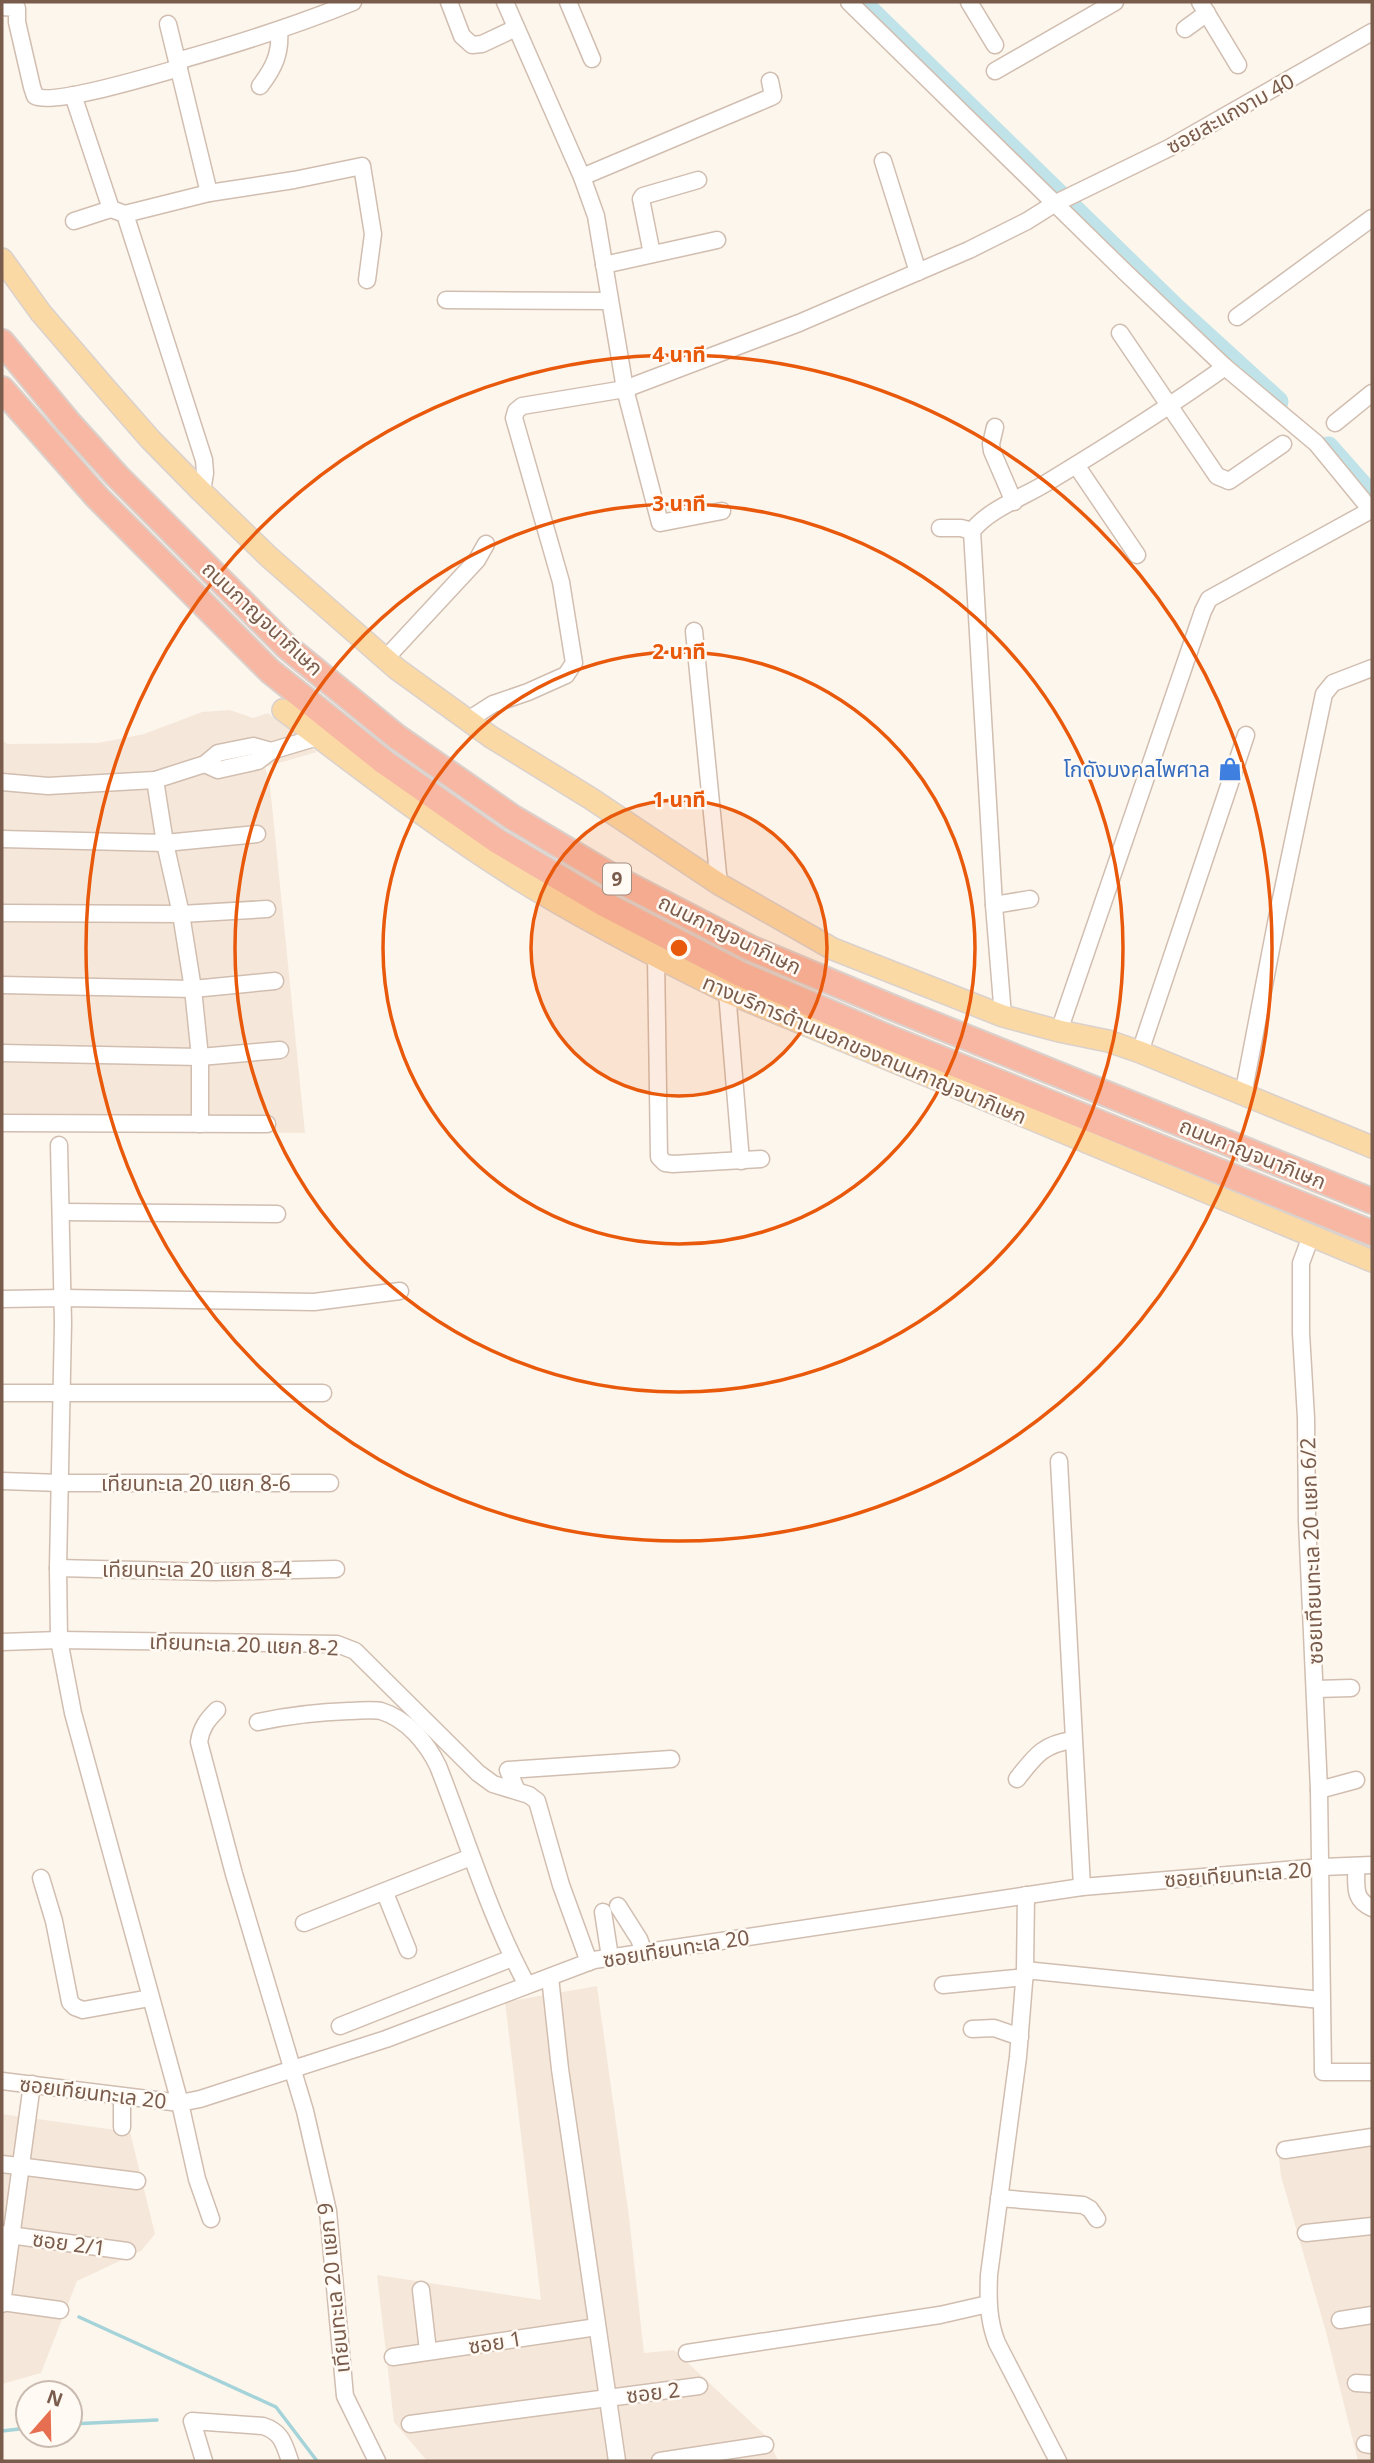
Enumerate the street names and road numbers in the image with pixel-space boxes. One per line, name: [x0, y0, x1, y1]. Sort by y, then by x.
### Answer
street label: ซอยสะแกงาม 40: [1161, 66, 1299, 160]
street label: ถนนกาญจนาภิเษก: [196, 555, 330, 681]
road number: 9: [603, 864, 631, 894]
street label: ถนนกาญจนาภิเษก: [654, 887, 806, 981]
street label: ทางบริการด้านนอกของถนนกาญจนาภิเษก: [699, 968, 1031, 1130]
street label: ถนนกาญจนาภิเษก: [1176, 1111, 1330, 1195]
street label: ซอยเทียนทะเล 20 แยก 6/2: [1293, 1437, 1329, 1665]
street label: เทียนทะเล 20 แยก 8-6: [101, 1469, 291, 1497]
street label: เทียนทะเล 20 แยก 8-4: [102, 1555, 292, 1583]
street label: เทียนทะเล 20 แยก 8-2: [149, 1627, 339, 1661]
street label: ซอยเทียนทะเล 20: [1163, 1855, 1313, 1893]
street label: ซอยเทียนทะเล 20: [601, 1923, 751, 1973]
street label: ซอยเทียนทะเล 20: [18, 2069, 168, 2115]
street label: เทียนทะเล 20 แยก 9: [310, 2202, 356, 2374]
street label: ซอย 2/1: [31, 2224, 107, 2262]
street label: ซอย 1: [466, 2324, 524, 2360]
street label: ซอย 2: [625, 2375, 681, 2409]

